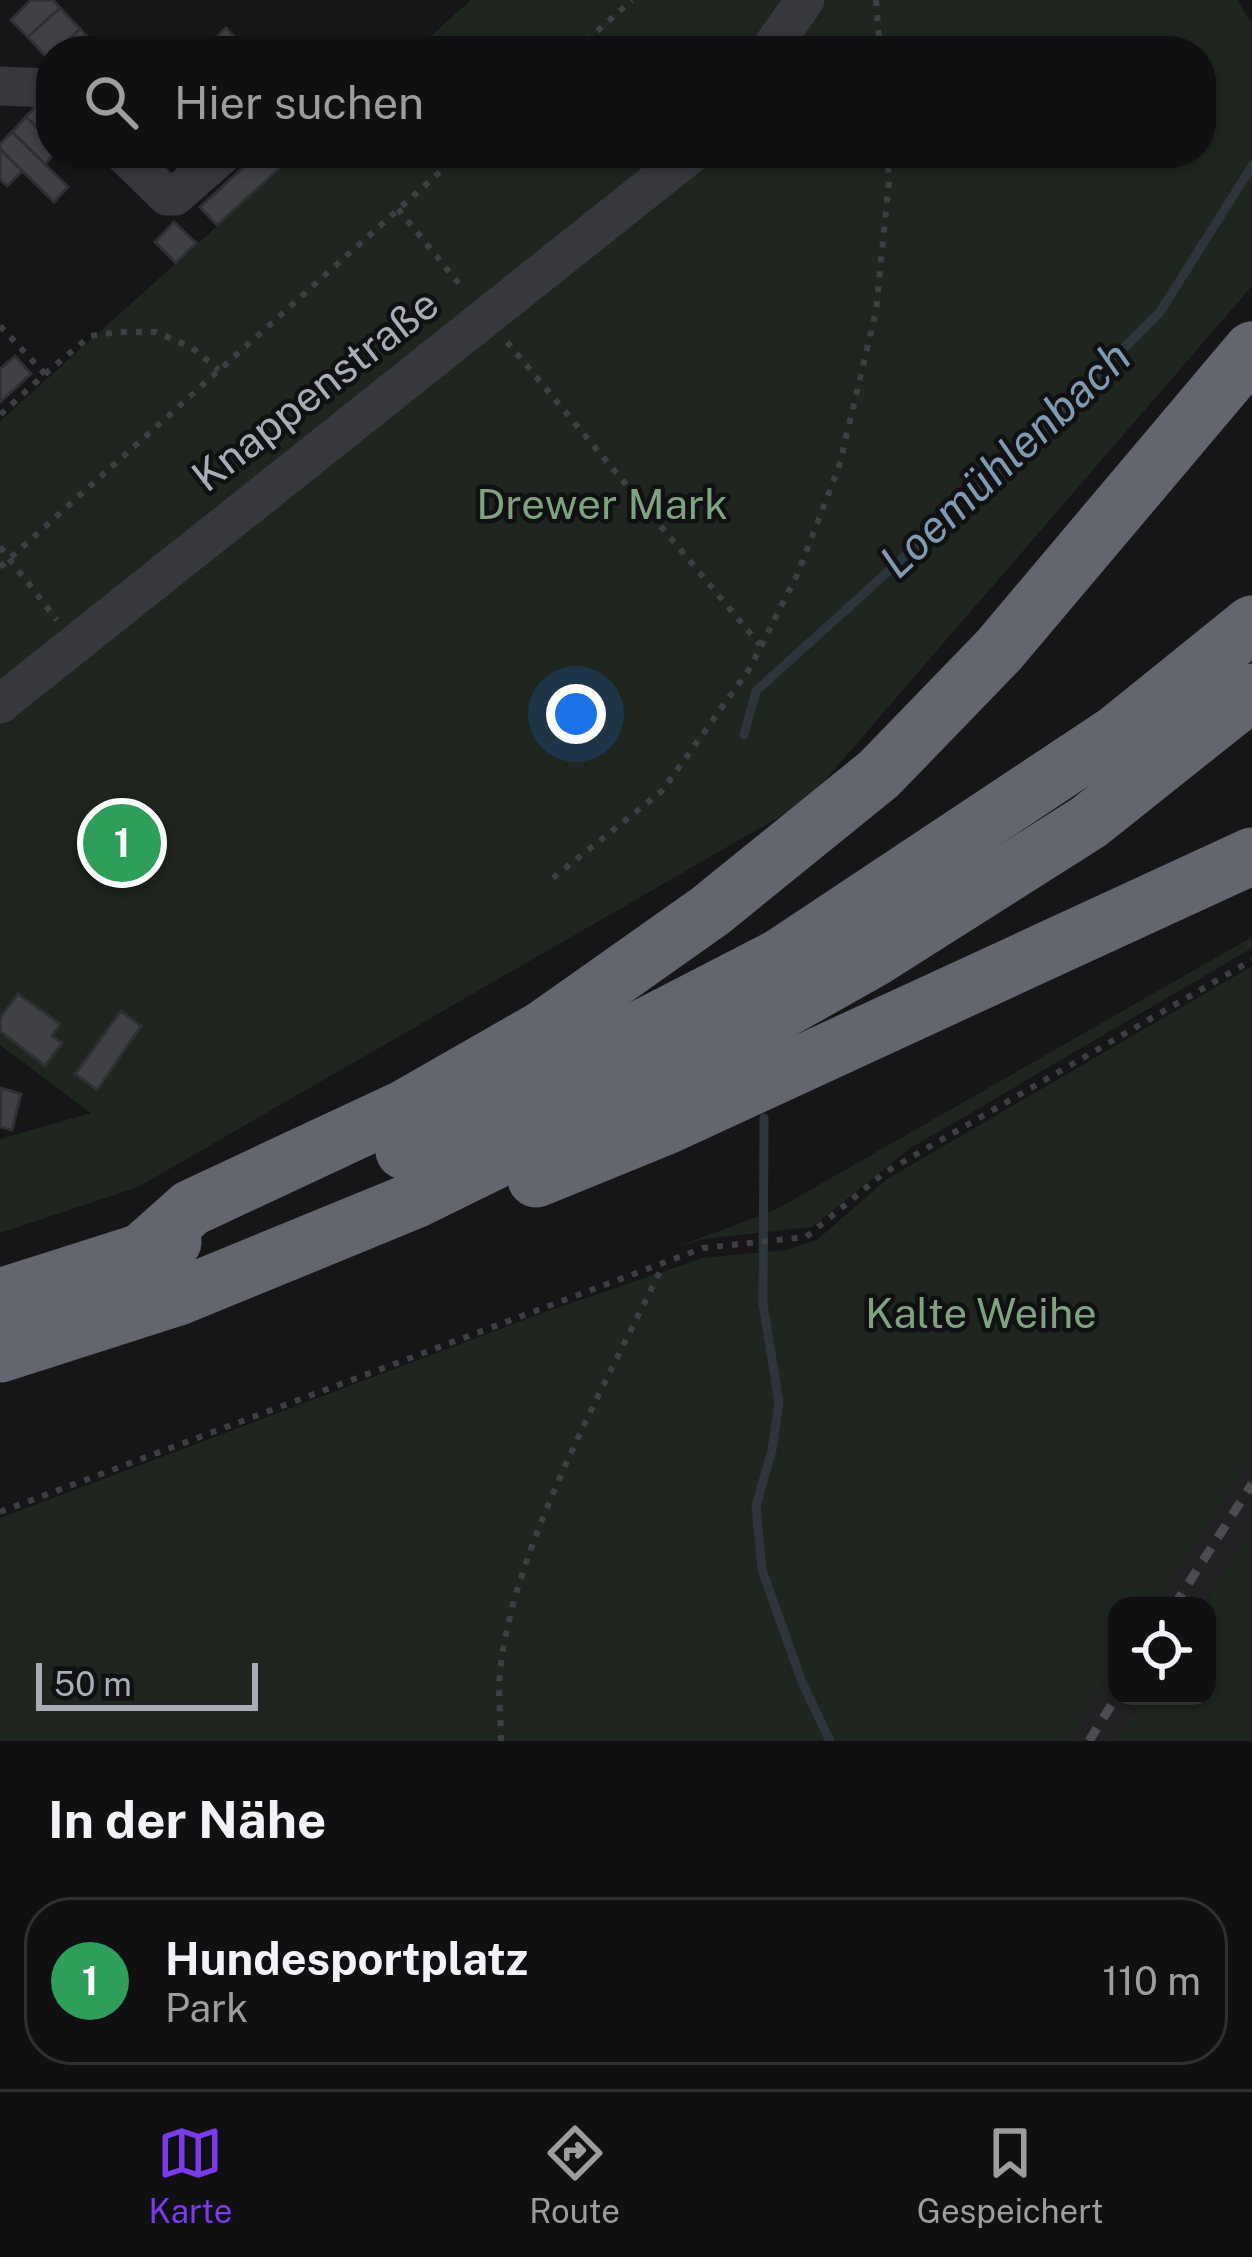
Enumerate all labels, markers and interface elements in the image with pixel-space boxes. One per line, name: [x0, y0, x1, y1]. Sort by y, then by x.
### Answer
search box: [36, 36, 1216, 168]
icon: search: [78, 69, 144, 135]
text: Hier suchen: [174, 76, 424, 129]
street label: Knappenstraße: [182, 278, 447, 501]
water label: Loemühlenbach: [869, 330, 1140, 588]
park label: Drewer Mark: [476, 479, 728, 528]
your location: [546, 684, 606, 744]
pin: 1: [83, 798, 161, 888]
park label: Kalte Weihe: [865, 1288, 1097, 1337]
map controls: [1108, 1597, 1216, 1705]
button: locate: [1108, 1597, 1216, 1705]
scale bar: [36, 1657, 258, 1710]
text: 50 m: [54, 1665, 132, 1703]
text: In der Nähe: [48, 1790, 326, 1849]
text: Hundesportplatz: [165, 1932, 528, 1985]
text: 1: [82, 1958, 98, 2004]
text: 110 m: [1102, 1958, 1201, 2004]
text: Park: [165, 1985, 248, 2031]
tab: Karte: [148, 2120, 232, 2230]
tab: Route: [529, 2120, 620, 2230]
tab: Gespeichert: [917, 2120, 1104, 2230]

